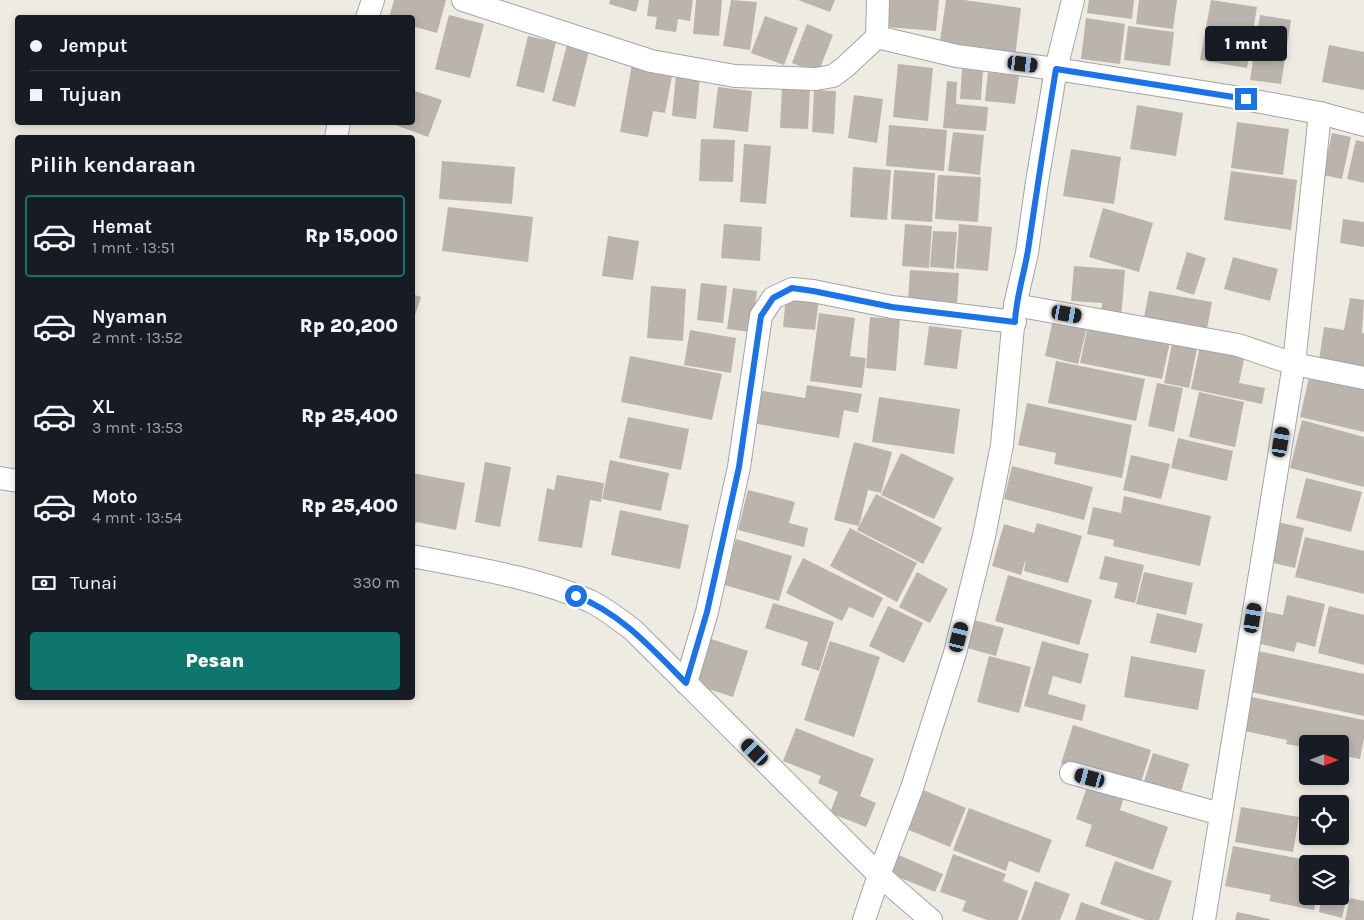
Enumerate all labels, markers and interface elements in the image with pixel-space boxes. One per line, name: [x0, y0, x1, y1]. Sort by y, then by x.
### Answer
callout: 1 mnt: [1205, 27, 1287, 62]
text: 1 mnt: [1225, 34, 1267, 53]
text: Jemput: [60, 35, 128, 57]
car: [1007, 55, 1038, 73]
text: Tujuan: [60, 84, 122, 106]
route end: [1235, 88, 1257, 110]
text: Pilih kendaraan: [30, 152, 196, 178]
icon: car: [32, 214, 77, 259]
text: Hemat: [92, 216, 152, 238]
text: Rp 15,000: [305, 225, 398, 247]
text: 1 mnt · 13:51: [92, 238, 175, 257]
icon: car: [32, 304, 77, 349]
car: [1050, 304, 1083, 324]
text: Nyaman: [92, 306, 167, 328]
text: Rp 20,200: [300, 315, 398, 337]
text: 2 mnt · 13:52: [92, 328, 183, 347]
icon: car: [32, 394, 77, 439]
text: XL: [92, 396, 114, 418]
text: Rp 25,400: [301, 405, 398, 427]
text: 3 mnt · 13:53: [92, 418, 183, 437]
car: [1271, 426, 1290, 458]
icon: car: [32, 484, 77, 529]
text: Moto: [92, 486, 138, 508]
text: Rp 25,400: [301, 495, 398, 517]
text: 4 mnt · 13:54: [92, 508, 182, 527]
icon: cash: [30, 569, 58, 597]
text: Tunai: [70, 572, 117, 594]
text: 330 m: [353, 573, 400, 592]
route start: [565, 585, 587, 607]
car: [1243, 602, 1262, 634]
car: [948, 621, 969, 653]
button: Pesan: [30, 632, 400, 690]
north arrow: [1299, 735, 1349, 785]
map controls: [1299, 735, 1349, 905]
car: [739, 736, 770, 768]
car: [1073, 767, 1106, 789]
button: locate: [1299, 795, 1349, 845]
button: layers: [1299, 855, 1349, 905]

